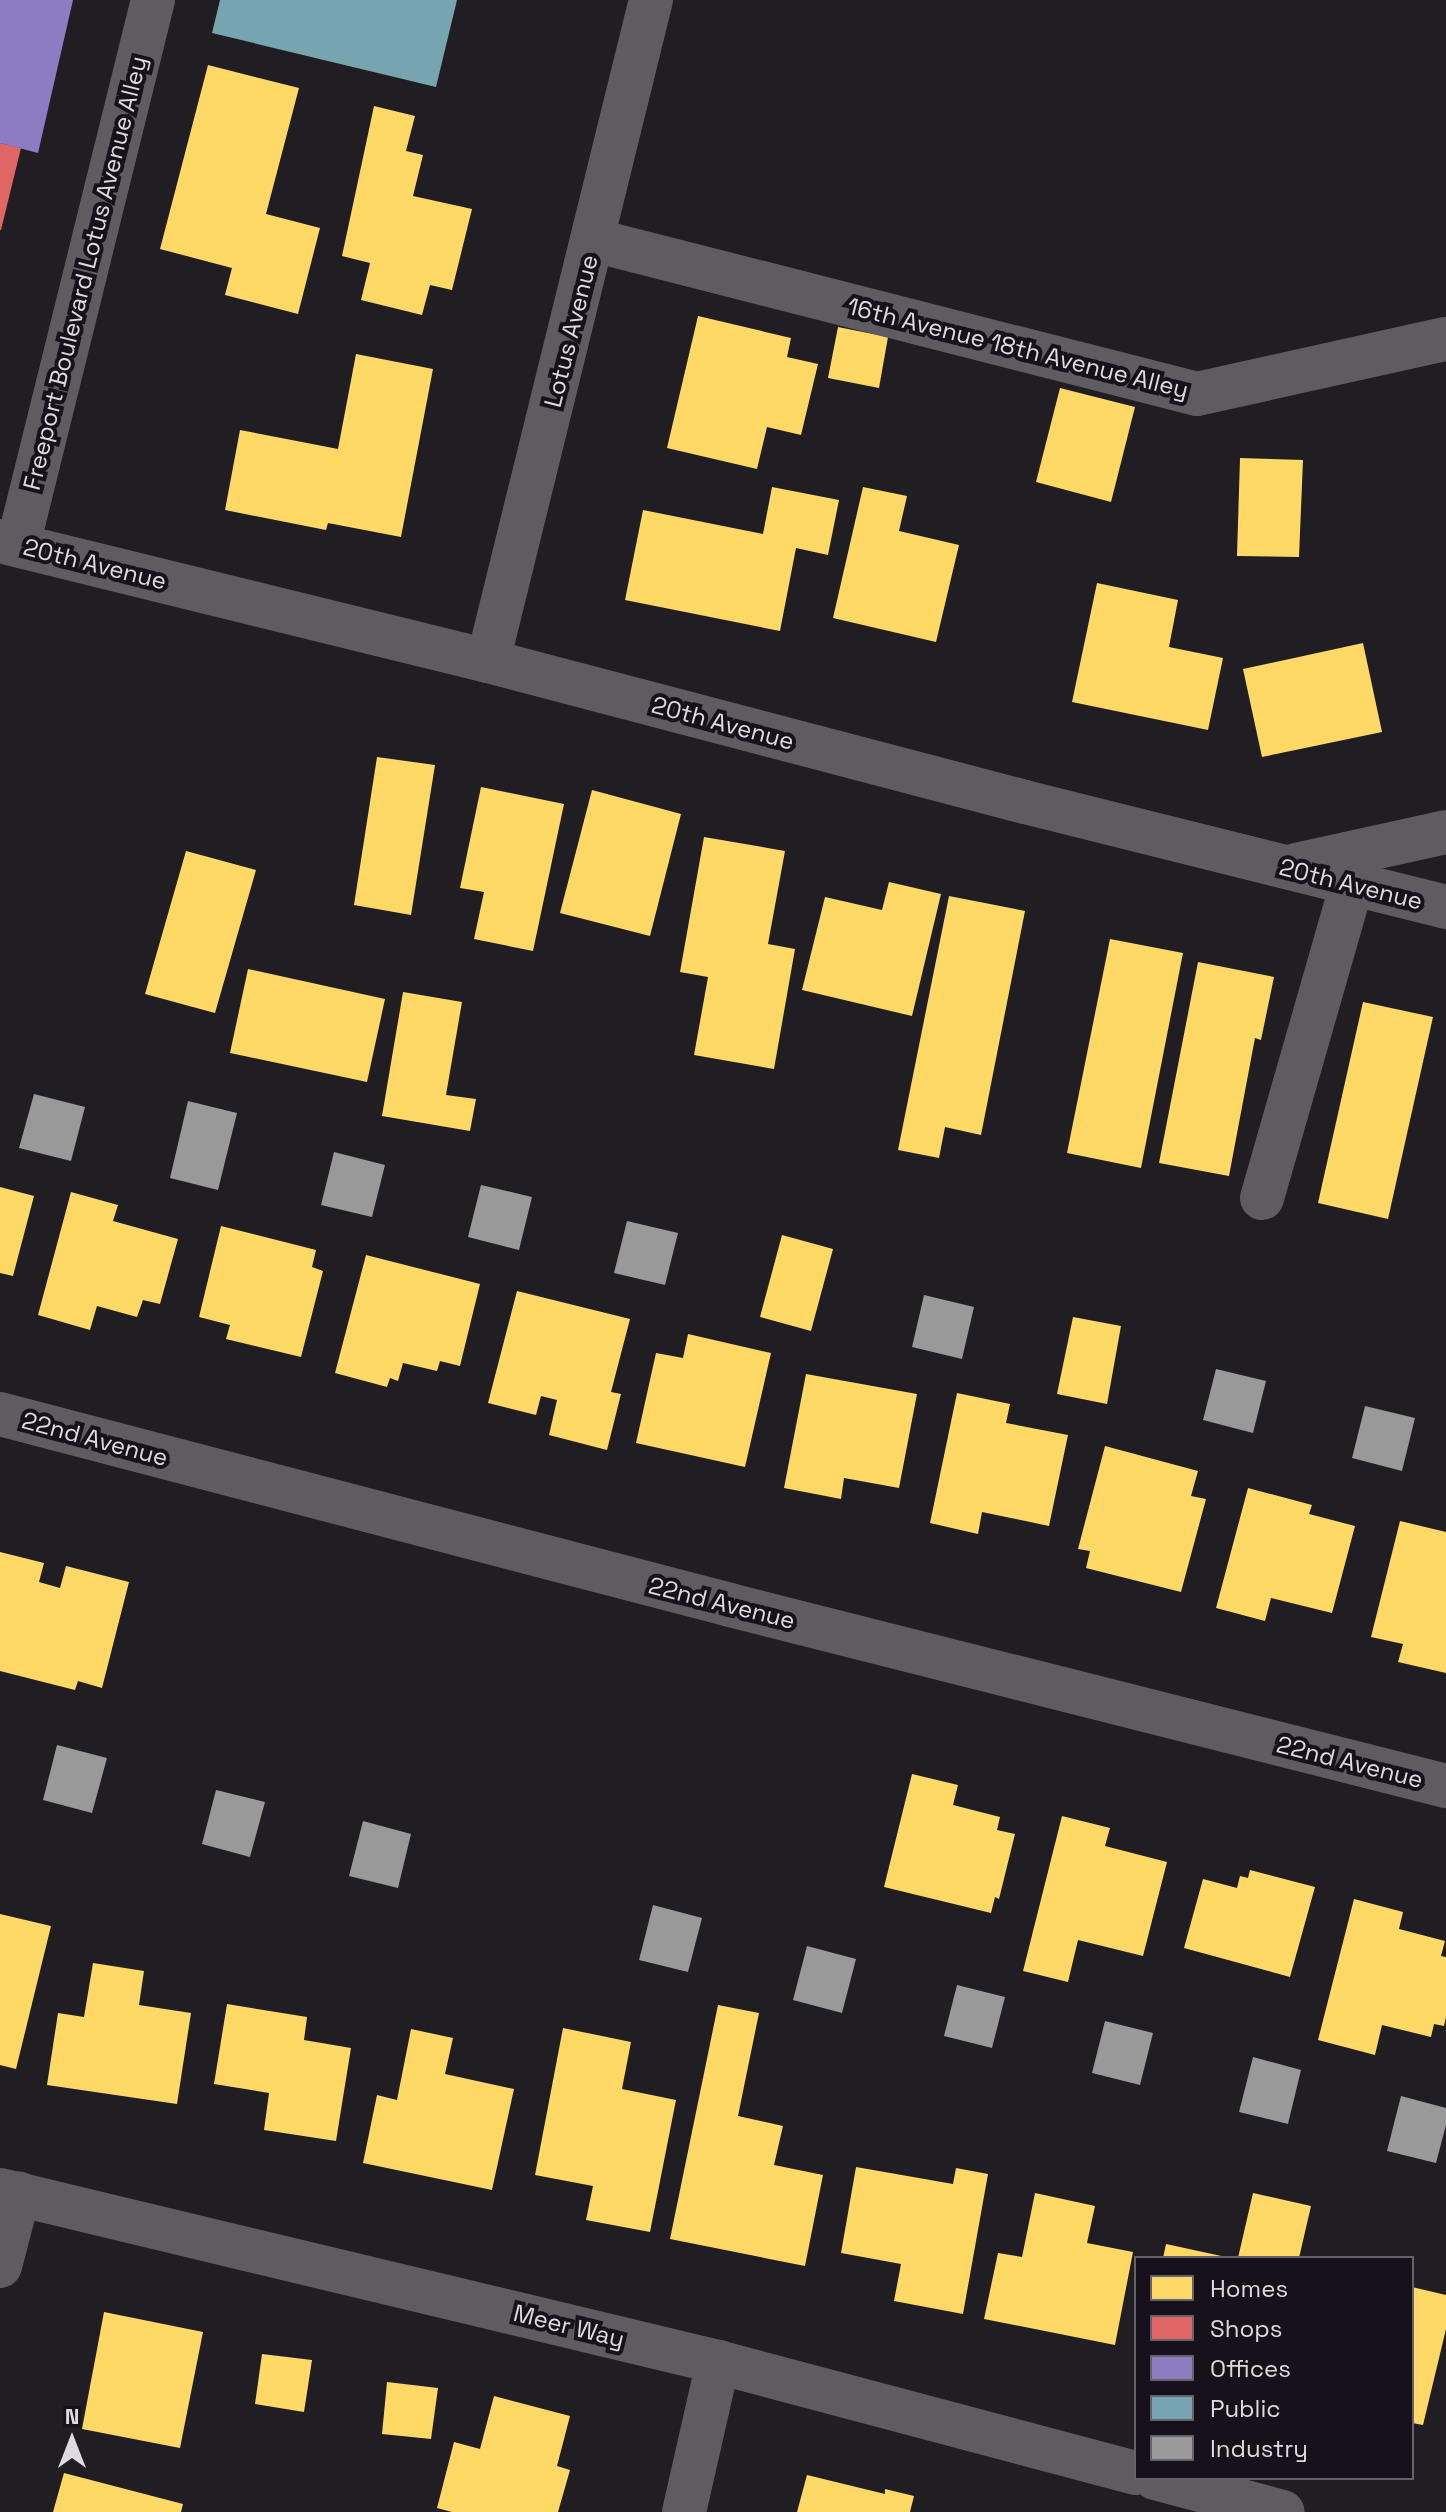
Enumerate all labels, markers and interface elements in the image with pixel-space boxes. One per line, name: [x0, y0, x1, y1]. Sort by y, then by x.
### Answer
street label: Freeport Boulevard Lotus Avenue Alley: [17, 53, 153, 493]
street label: Lotus Avenue: [538, 251, 604, 411]
street label: 16th Avenue 18th Avenue Alley: [844, 292, 1192, 404]
street label: 20th Avenue: [20, 532, 170, 596]
street label: 20th Avenue: [649, 690, 797, 756]
street label: 20th Avenue: [1276, 852, 1426, 916]
street label: 22nd Avenue: [19, 1406, 171, 1472]
street label: 22nd Avenue: [646, 1571, 798, 1635]
street label: 22nd Avenue: [1274, 1730, 1426, 1794]
legend: [1134, 2256, 1414, 2480]
text: Homes: [1210, 2273, 1288, 2304]
street label: Meer Way: [511, 2298, 627, 2354]
text: Shops: [1210, 2313, 1282, 2344]
text: Offices: [1210, 2353, 1291, 2384]
text: Public: [1210, 2393, 1281, 2424]
north arrow: [32, 2400, 112, 2480]
text: N: [65, 2402, 79, 2430]
text: Industry: [1210, 2433, 1308, 2464]

